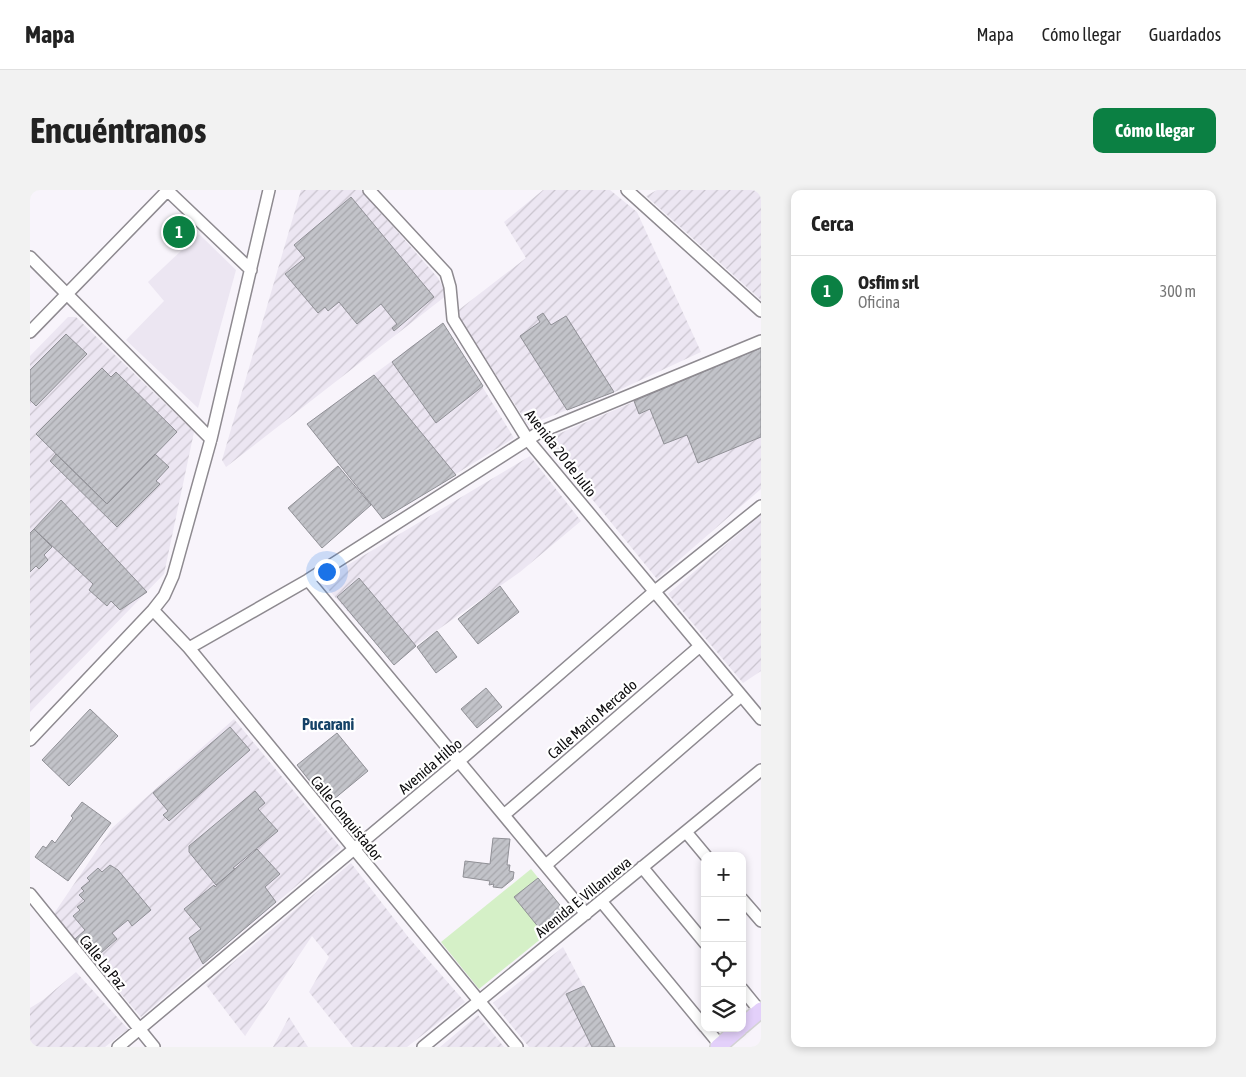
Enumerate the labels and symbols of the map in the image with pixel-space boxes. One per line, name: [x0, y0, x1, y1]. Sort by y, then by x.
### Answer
pin: 1: [163, 213, 195, 251]
street label: Avenida 20 de Julio: [522, 406, 600, 500]
your location: [314, 559, 340, 585]
street label: Calle Mario Mercado: [544, 676, 640, 762]
district label: Pucarani: [302, 715, 354, 733]
street label: Avenida Hilbo: [395, 735, 465, 797]
street label: Calle Conquistador: [308, 772, 387, 864]
street label: Avenida E. Villanueva: [532, 853, 634, 941]
street label: Calle La Paz: [76, 932, 130, 993]

